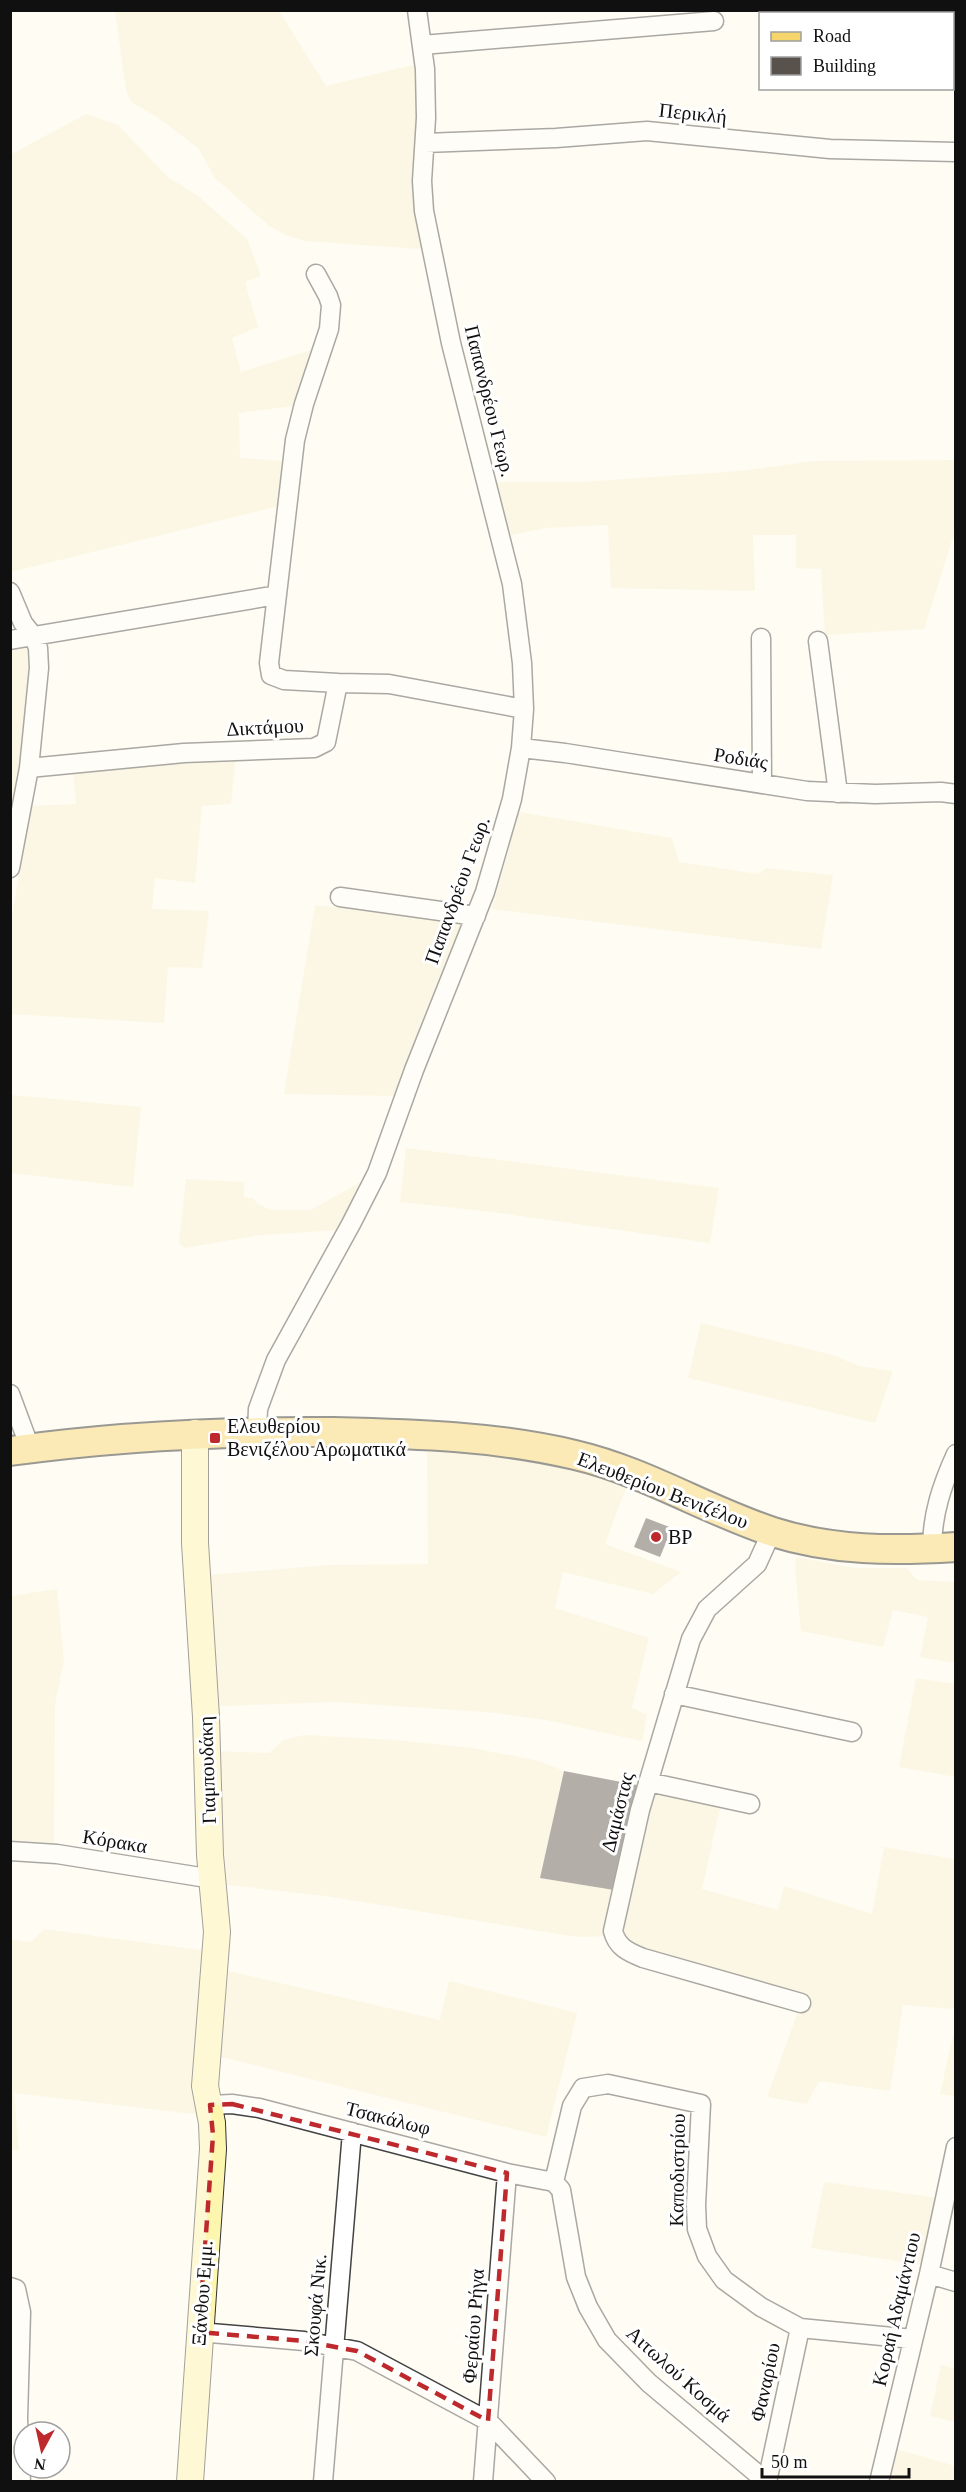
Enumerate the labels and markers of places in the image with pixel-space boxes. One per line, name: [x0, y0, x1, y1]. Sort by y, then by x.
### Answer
place label: Ελευθερίου Βενιζέλου Αρωματικά: [227, 1415, 406, 1461]
marker: Ελευθερίου Βενιζέλου Αρωματικά: [208, 1431, 222, 1445]
place label: BP: [668, 1526, 692, 1548]
marker: BP: [649, 1530, 663, 1544]

